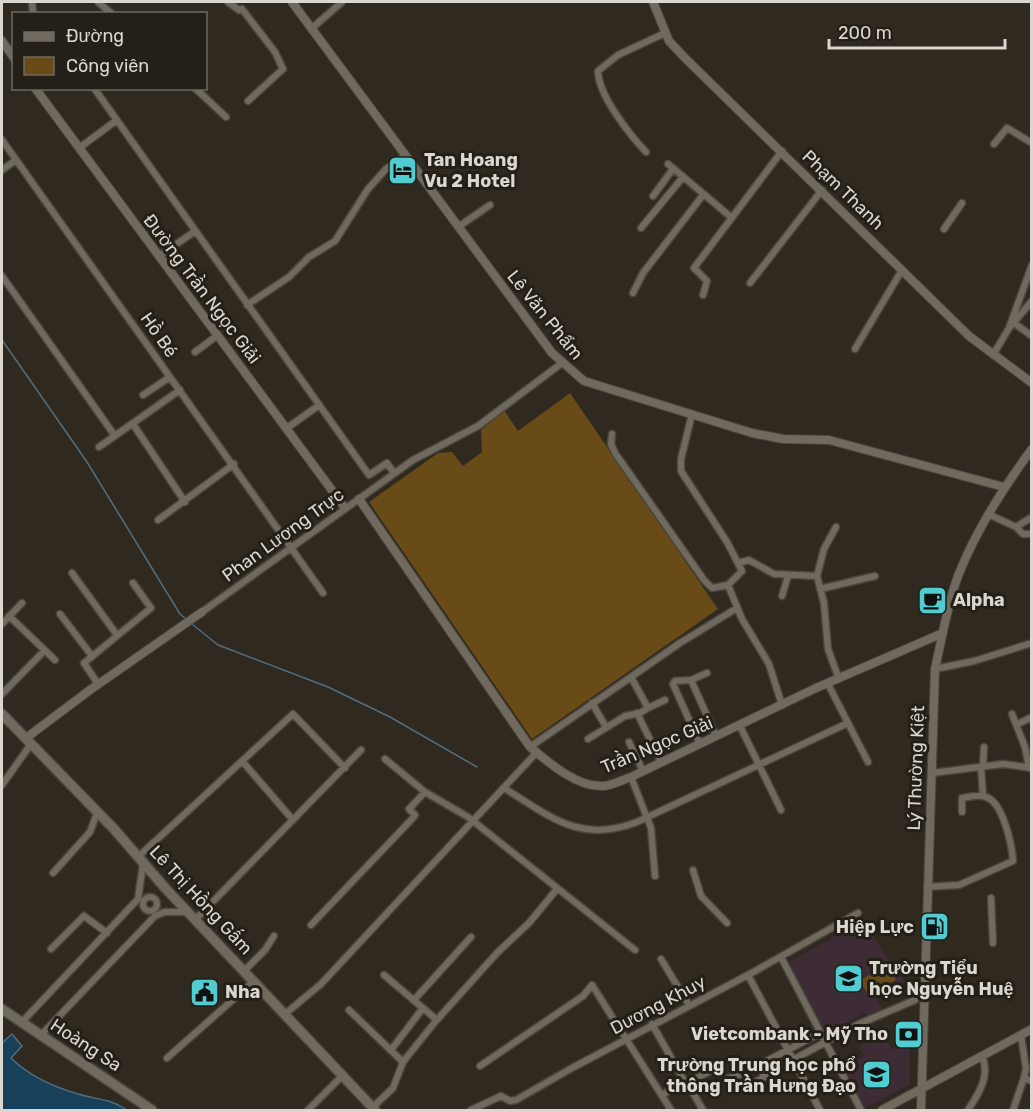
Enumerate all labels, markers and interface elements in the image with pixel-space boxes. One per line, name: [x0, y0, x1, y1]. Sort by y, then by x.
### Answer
legend: [12, 12, 207, 90]
scale bar: [829, 12, 1004, 50]
text: 200 m: [838, 22, 892, 44]
text: Đường: [66, 25, 124, 47]
text: Công viên: [66, 55, 149, 77]
street label: Phạm Thanh: [797, 146, 889, 234]
place label: Tan Hoang Vu 2 Hotel: [424, 149, 518, 192]
hotel icon: Tan Hoang Vu 2 Hotel: [387, 154, 419, 186]
street label: Đường Trần Ngọc Giải: [139, 209, 266, 368]
street label: Lê Văn Phẩm: [502, 266, 588, 364]
street label: Hồ Bé: [136, 308, 183, 362]
street label: Phan Lương Trực: [218, 483, 348, 587]
cafe icon: Alpha: [916, 584, 948, 616]
place label: Alpha: [953, 589, 1005, 611]
street label: Lý Thường Kiệt: [903, 705, 929, 831]
street label: Trần Ngọc Giải: [597, 711, 716, 778]
street label: Lê Thị Hồng Gấm: [145, 840, 258, 959]
fuel station icon: Hiệp Lực: [919, 911, 951, 943]
place label: Hiệp Lực: [836, 916, 914, 938]
place label: Trường Tiểu học Nguyễn Huệ: [869, 957, 1013, 1000]
school or university icon: Trường Tiểu học Nguyễn Huệ: [832, 962, 864, 994]
street label: Dương Khuy: [607, 971, 710, 1039]
public building icon: Nha: [188, 976, 220, 1008]
place label: Nha: [225, 981, 260, 1003]
street label: Hoàng Sa: [46, 1014, 126, 1076]
bank icon: Vietcombank - Mỹ Tho: [893, 1018, 925, 1050]
place label: Vietcombank - Mỹ Tho: [691, 1023, 888, 1045]
place label: Trường Trung học phổ thông Trần Hưng Đạo: [657, 1054, 856, 1097]
school or university icon: Trường Trung học phổ thông Trần Hưng Đạo: [861, 1059, 893, 1091]

